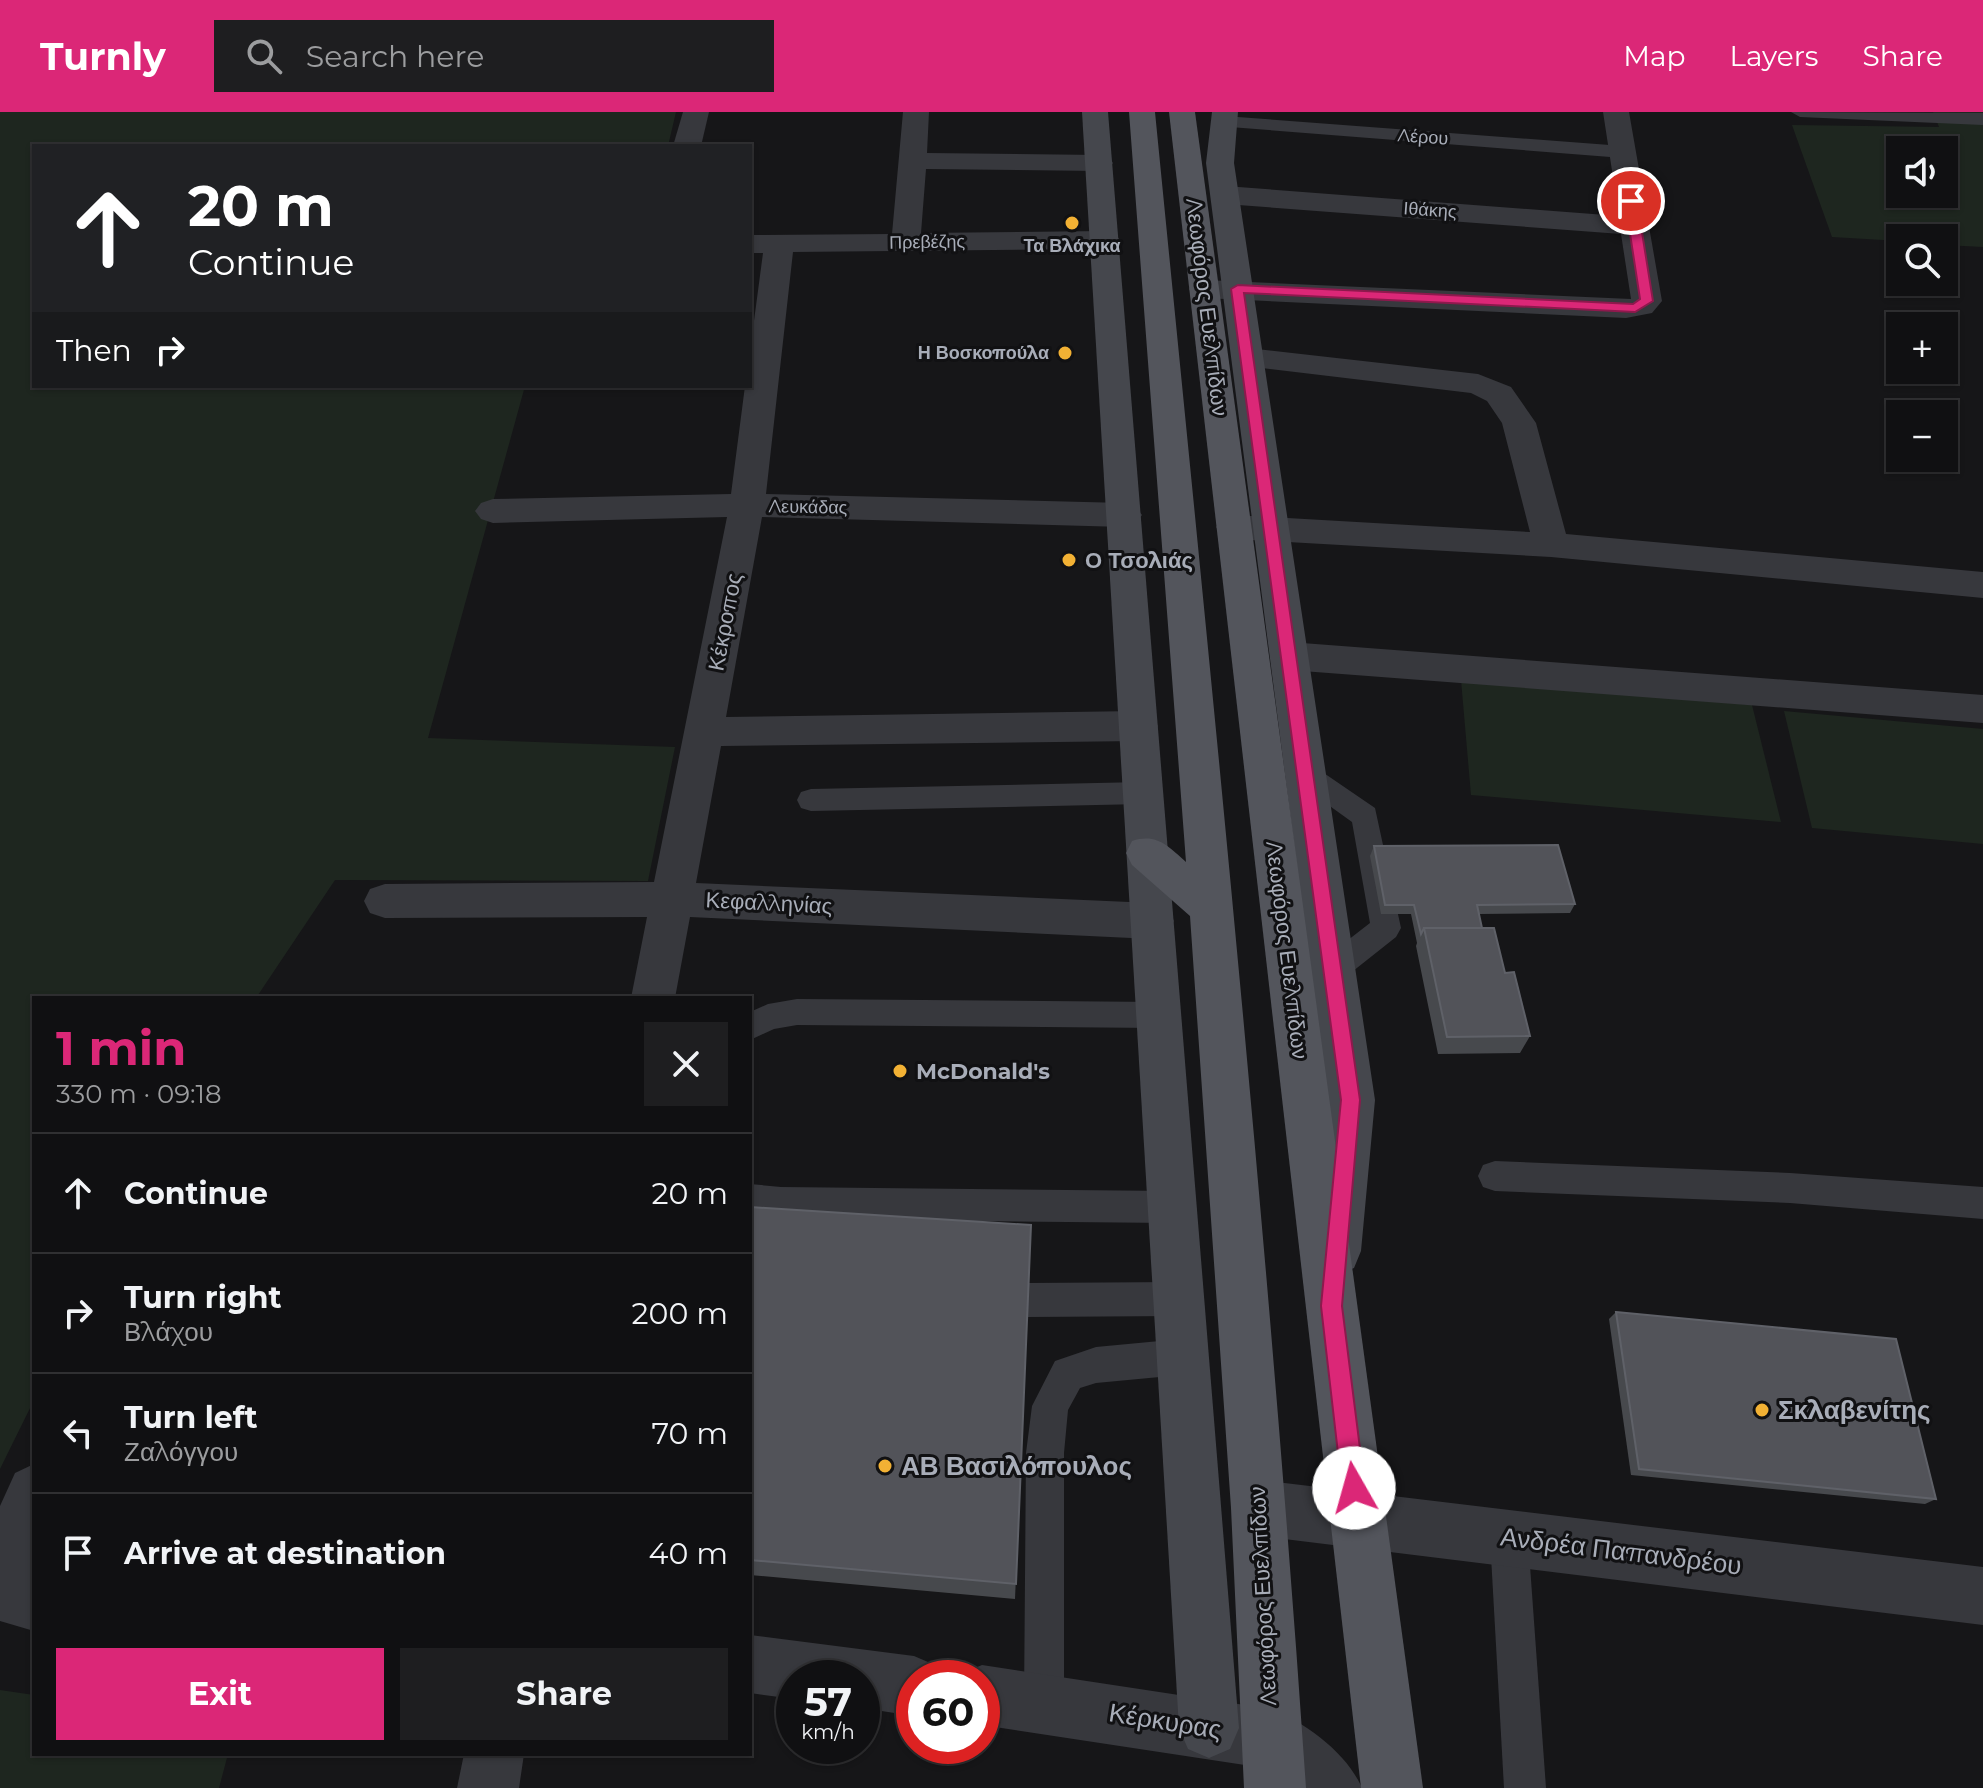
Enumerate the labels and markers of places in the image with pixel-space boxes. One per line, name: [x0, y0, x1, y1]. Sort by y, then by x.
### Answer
pin: [1597, 167, 1665, 235]
marker: Τα Βλάχικα: [1063, 214, 1081, 232]
place label: Τα Βλάχικα: [1024, 235, 1120, 257]
place label: Η Βοσκοπούλα: [918, 342, 1049, 364]
marker: Η Βοσκοπούλα: [1056, 344, 1074, 362]
place label: Ο Τσολιάς: [1085, 547, 1193, 574]
marker: Ο Τσολιάς: [1060, 551, 1078, 569]
place label: McDonald's: [916, 1058, 1050, 1085]
marker: McDonald's: [891, 1062, 909, 1080]
place label: Σκλαβενίτης: [1778, 1394, 1931, 1426]
marker: Σκλαβενίτης: [1753, 1401, 1771, 1419]
place label: ΑΒ Βασιλόπουλος: [901, 1450, 1132, 1482]
marker: ΑΒ Βασιλόπουλος: [876, 1457, 894, 1475]

